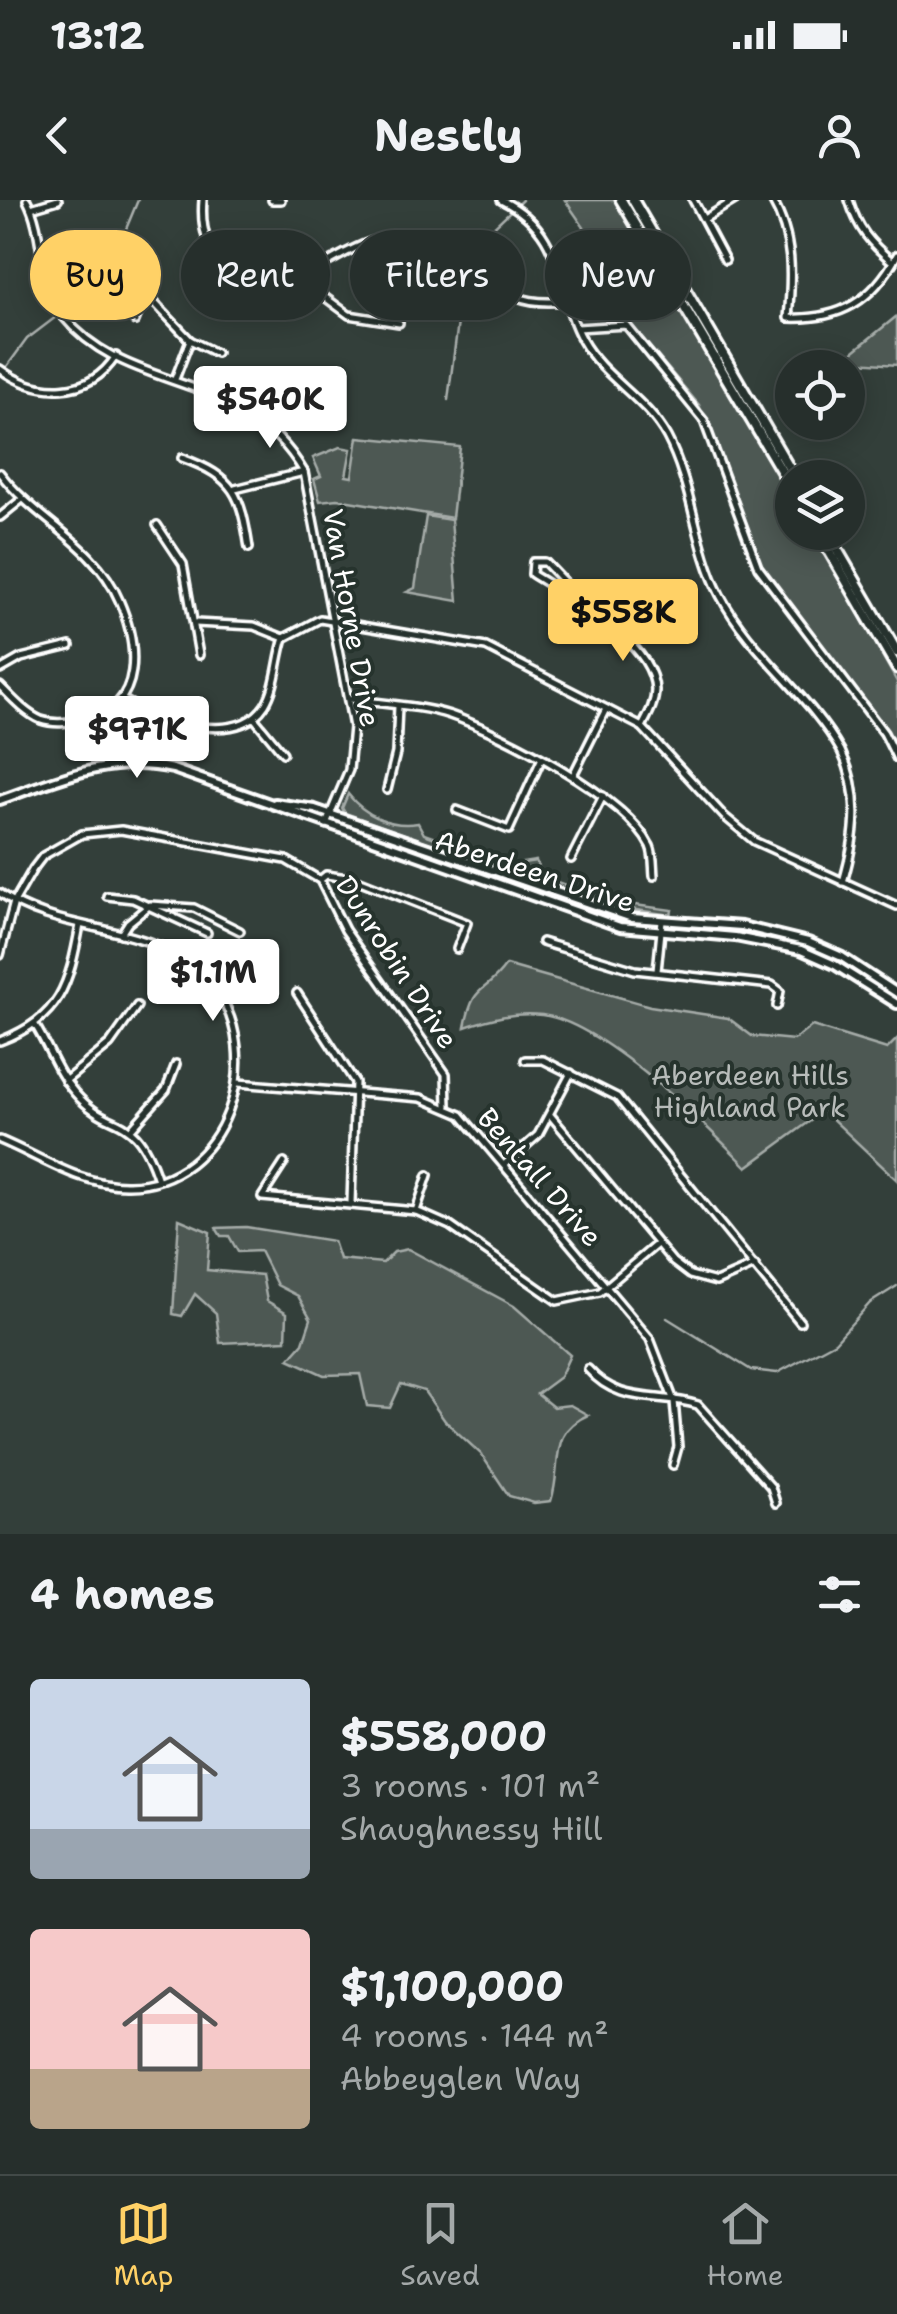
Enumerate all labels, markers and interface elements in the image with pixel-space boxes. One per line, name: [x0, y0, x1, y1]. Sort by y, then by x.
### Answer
text: 13:12: [50, 10, 145, 61]
text: Nestly: [374, 105, 523, 165]
icon: back: [30, 108, 85, 163]
icon: person: [812, 108, 867, 163]
chip: Buy: [30, 230, 161, 320]
chip: Rent: [181, 230, 330, 320]
chip: Filters: [350, 230, 525, 320]
chip: New: [545, 230, 691, 320]
map controls: [775, 350, 865, 550]
button: locate: [775, 350, 865, 440]
pin: $540K: [200, 366, 340, 451]
text: $540K: [216, 377, 324, 420]
button: layers: [775, 460, 865, 550]
street label: Van Horne Drive: [314, 506, 390, 730]
pin: $558K: [553, 579, 693, 664]
text: $558K: [570, 590, 676, 633]
pin: $971K: [67, 696, 207, 781]
text: $971K: [87, 707, 187, 750]
street label: Aberdeen Drive: [430, 821, 640, 921]
street label: Dunrobin Drive: [327, 868, 467, 1056]
pin: $1.1M: [143, 939, 283, 1024]
text: $1.1M: [169, 950, 257, 993]
park label: Aberdeen Hills Highland Park: [651, 1056, 849, 1126]
street label: Bentall Drive: [469, 1099, 611, 1255]
text: 4 homes: [30, 1566, 215, 1622]
icon: filters: [812, 1567, 867, 1622]
text: $558,000: [340, 1708, 548, 1764]
icon: home: [110, 1719, 230, 1839]
text: 3 rooms · 101 m²: [340, 1764, 600, 1807]
text: Shaughnessy Hill: [340, 1807, 602, 1850]
text: $1,100,000: [340, 1958, 564, 2014]
icon: home: [110, 1969, 230, 2089]
text: 4 rooms · 144 m²: [340, 2014, 609, 2057]
text: Abbeyglen Way: [340, 2057, 581, 2100]
tab: Map: [113, 2196, 173, 2294]
tab: Saved: [400, 2196, 480, 2294]
tab: Home: [707, 2196, 784, 2294]

